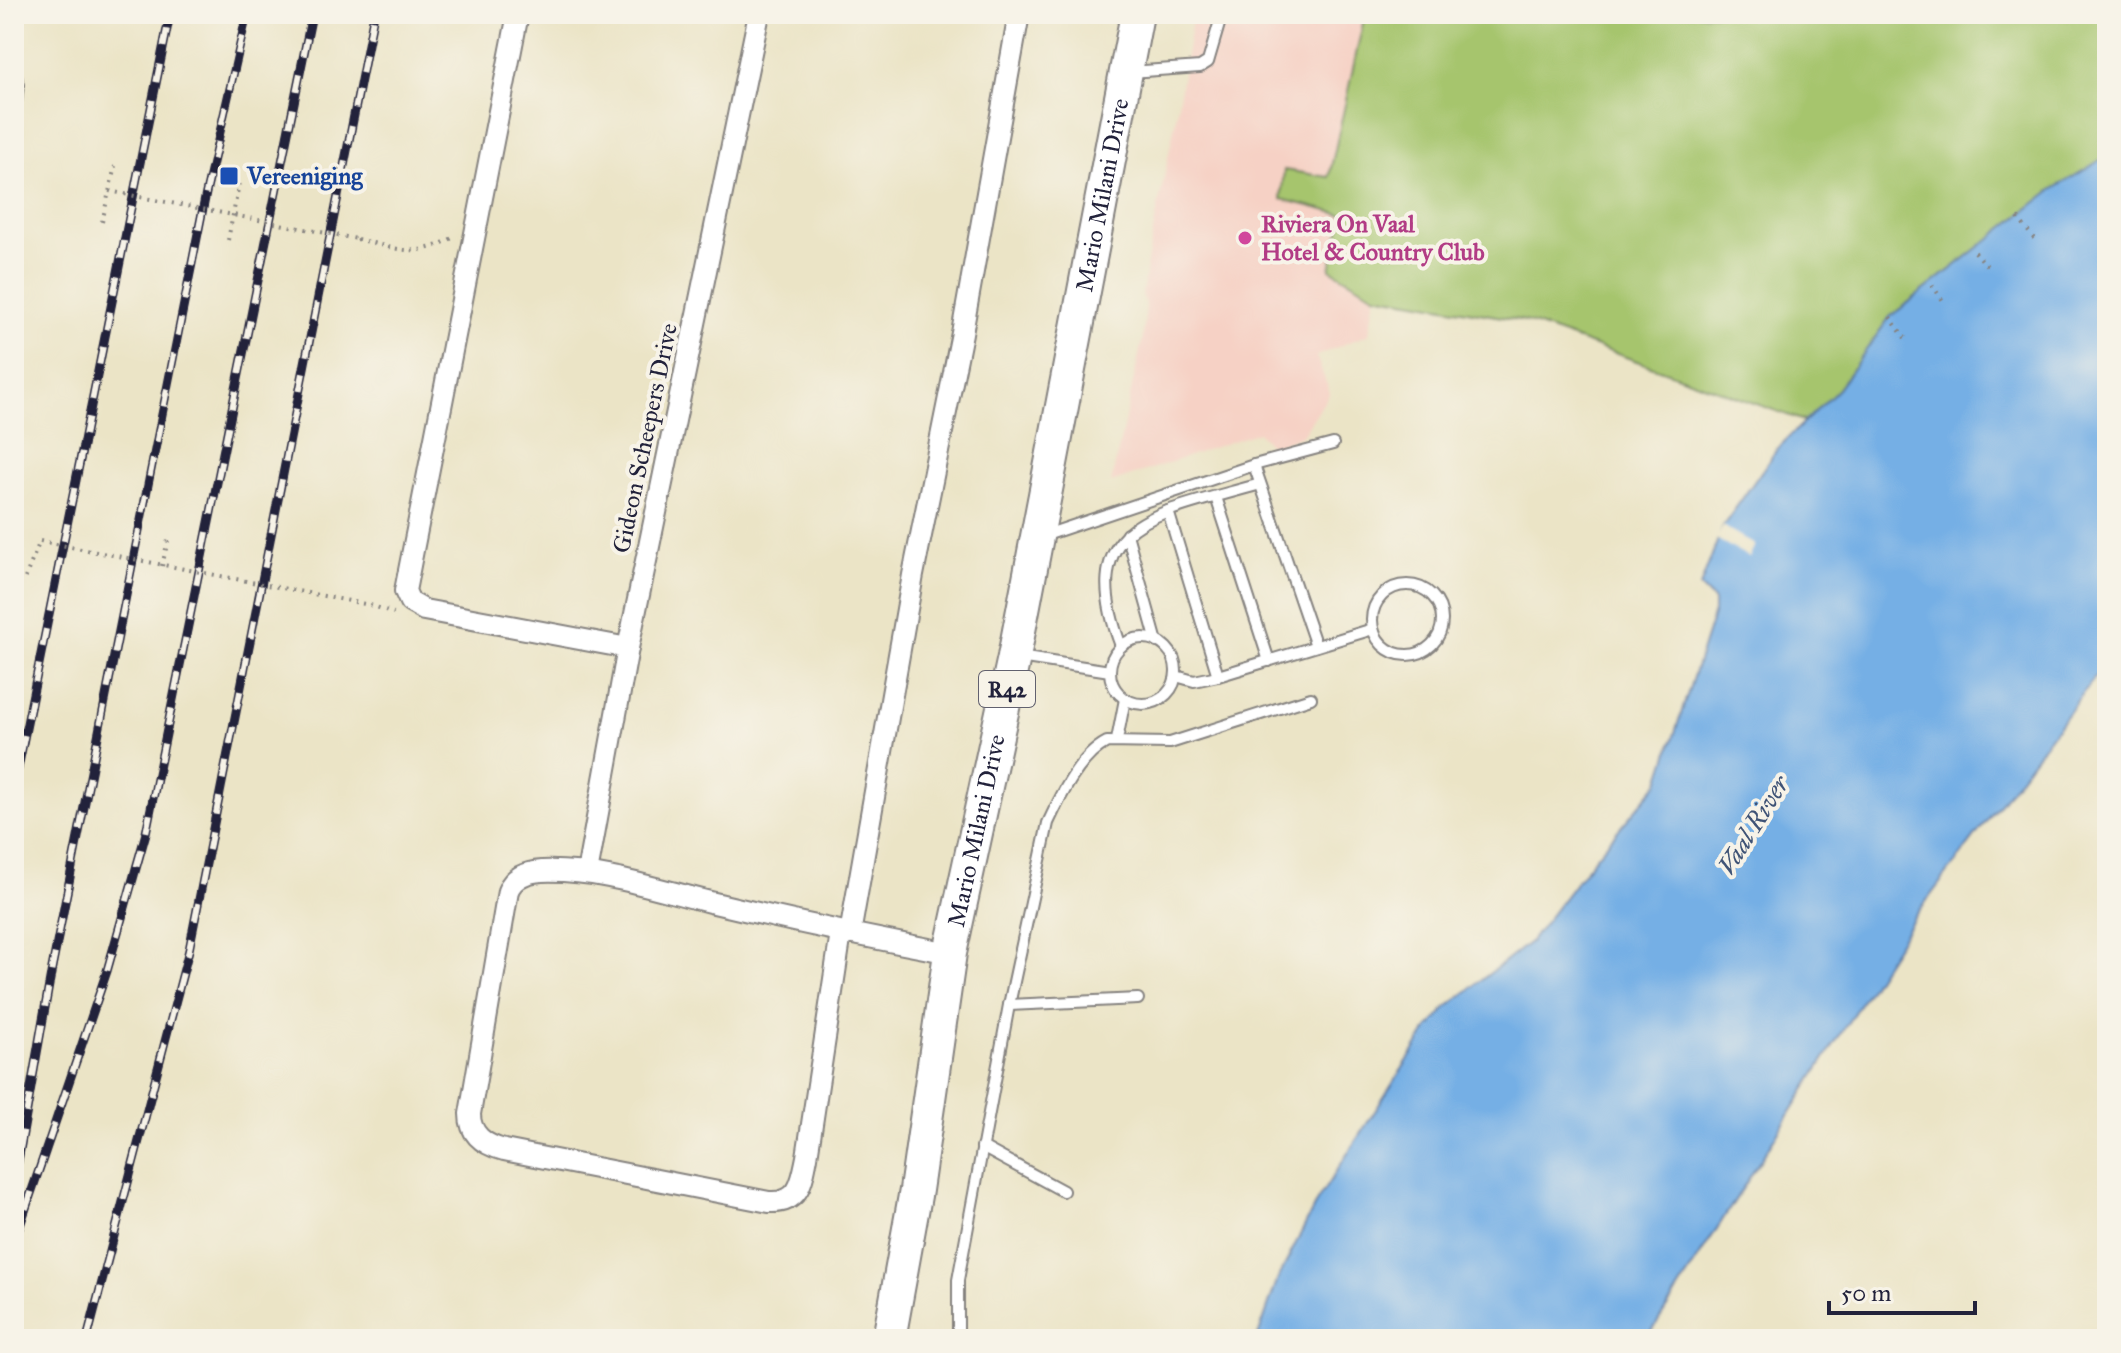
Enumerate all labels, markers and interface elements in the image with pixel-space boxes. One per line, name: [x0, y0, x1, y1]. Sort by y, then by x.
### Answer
street label: Mario Milani Drive: [1069, 96, 1136, 294]
place label: Vereeniging: [246, 161, 363, 191]
marker: Vereeniging: [218, 165, 240, 187]
place label: Riviera On Vaal Hotel & Country Club: [1261, 209, 1485, 267]
marker: Riviera On Vaal Hotel & Country Club: [1236, 229, 1254, 247]
street label: Gideon Scheepers Drive: [606, 320, 684, 556]
road number: R42: [979, 671, 1035, 707]
street label: Mario Milani Drive: [941, 732, 1012, 930]
water label: Vaal River: [1710, 769, 1797, 881]
scale bar: [1829, 1265, 1975, 1315]
text: 50 m: [1841, 1278, 1891, 1308]

